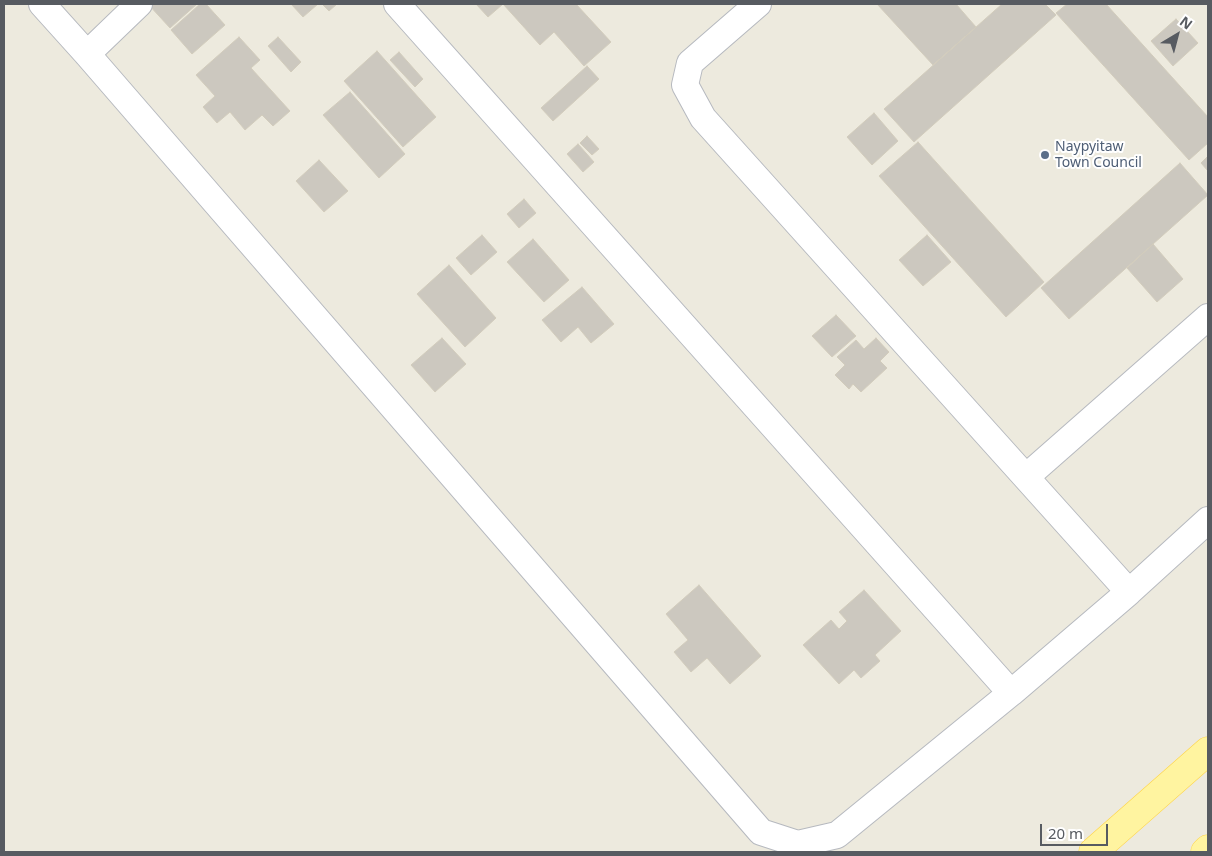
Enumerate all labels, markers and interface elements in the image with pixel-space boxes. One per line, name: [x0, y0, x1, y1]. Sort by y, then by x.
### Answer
north arrow: [1152, 10, 1202, 60]
text: N: [1176, 12, 1197, 34]
place label: Naypyitaw Town Council: [1055, 139, 1142, 172]
marker: Naypyitaw Town Council: [1039, 149, 1051, 161]
scale bar: [1042, 814, 1110, 846]
text: 20 m: [1048, 823, 1083, 843]

